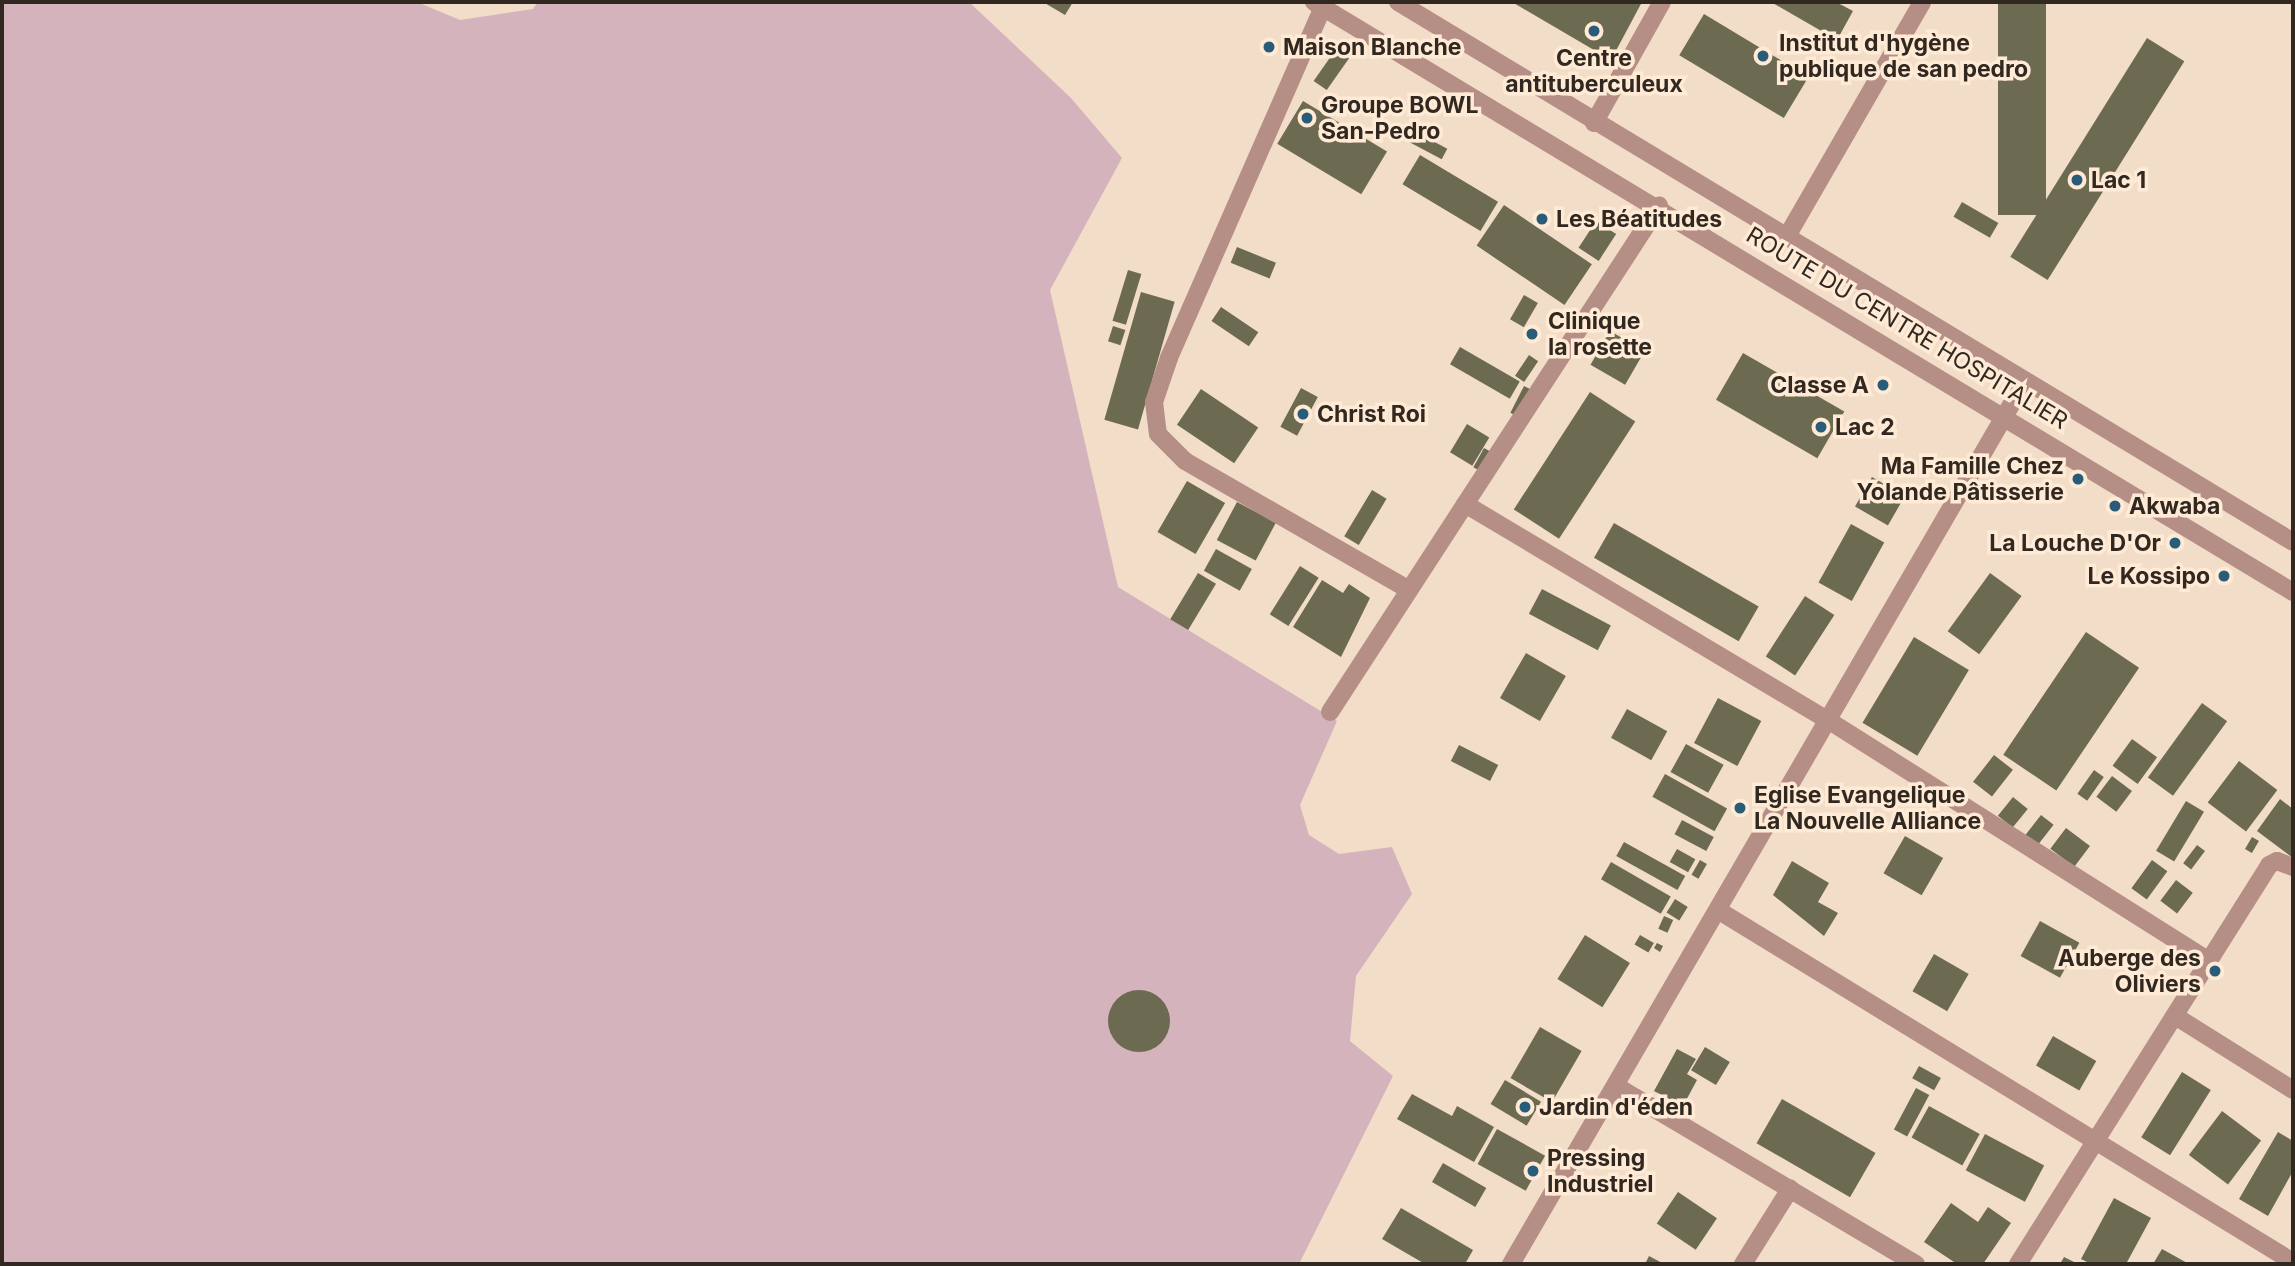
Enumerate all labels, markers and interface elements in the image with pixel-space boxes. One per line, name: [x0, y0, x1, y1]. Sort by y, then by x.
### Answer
marker: Centre antituberculeux: [1584, 21, 1604, 41]
place label: Institut d'hygène publique de san pedro: [1779, 29, 2028, 83]
place label: Maison Blanche: [1283, 33, 1461, 61]
marker: Maison Blanche: [1261, 39, 1277, 55]
place label: Centre antituberculeux: [1505, 44, 1683, 98]
marker: Institut d'hygène publique de san pedro: [1753, 46, 1773, 66]
place label: Groupe BOWL San-Pedro: [1321, 91, 1478, 145]
marker: Groupe BOWL San-Pedro: [1299, 110, 1315, 126]
place label: Lac 1: [2091, 166, 2146, 194]
marker: Lac 1: [2069, 172, 2085, 188]
place label: Les Béatitudes: [1556, 205, 1722, 233]
marker: Les Béatitudes: [1534, 211, 1550, 227]
street label: ROUTE DU CENTRE HOSPITALIER: [1741, 221, 2073, 435]
place label: Clinique la rosette: [1548, 307, 1652, 361]
marker: Clinique la rosette: [1522, 324, 1542, 344]
place label: Classe A: [1770, 371, 1869, 399]
marker: Classe A: [1875, 377, 1891, 393]
place label: Christ Roi: [1317, 400, 1426, 428]
marker: Christ Roi: [1295, 406, 1311, 422]
place label: Lac 2: [1835, 413, 1895, 441]
marker: Lac 2: [1813, 419, 1829, 435]
place label: Ma Famille Chez Yolande Pâtisserie: [1856, 452, 2064, 506]
marker: Ma Famille Chez Yolande Pâtisserie: [2070, 471, 2086, 487]
place label: Akwaba: [2129, 492, 2220, 520]
marker: Akwaba: [2107, 498, 2123, 514]
place label: La Louche D'Or: [1989, 529, 2161, 557]
marker: La Louche D'Or: [2167, 535, 2183, 551]
place label: Le Kossipo: [2088, 562, 2210, 590]
marker: Le Kossipo: [2216, 568, 2232, 584]
place label: Eglise Evangelique La Nouvelle Alliance: [1754, 781, 1981, 835]
marker: Eglise Evangelique La Nouvelle Alliance: [1732, 800, 1748, 816]
place label: Auberge des Oliviers: [2058, 944, 2201, 998]
marker: Auberge des Oliviers: [2207, 963, 2223, 979]
place label: Jardin d'éden: [1539, 1093, 1693, 1121]
marker: Jardin d'éden: [1517, 1099, 1533, 1115]
place label: Pressing Industriel: [1547, 1144, 1654, 1198]
marker: Pressing Industriel: [1525, 1163, 1541, 1179]

